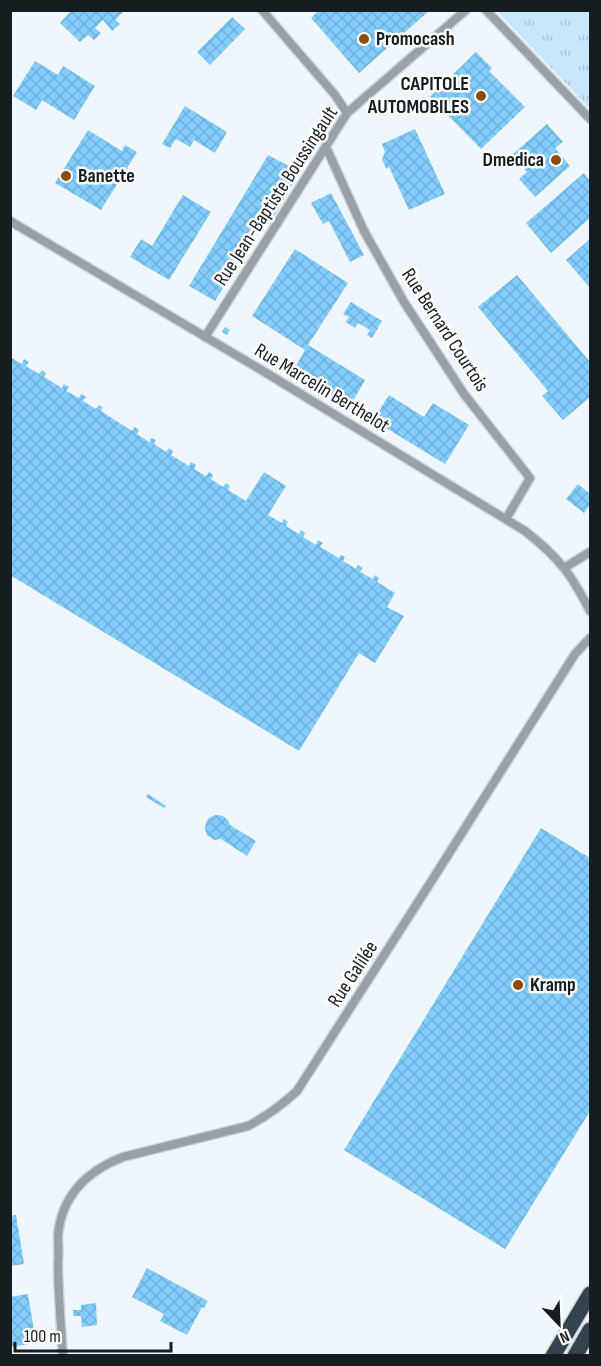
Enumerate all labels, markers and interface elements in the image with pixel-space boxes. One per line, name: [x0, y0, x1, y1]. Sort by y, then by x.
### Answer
place label: Promocash: [376, 27, 455, 51]
marker: Promocash: [357, 32, 371, 46]
place label: CAPITOLE AUTOMOBILES: [367, 72, 469, 119]
marker: CAPITOLE AUTOMOBILES: [474, 89, 488, 103]
street label: Rue Jean-Baptiste Boussingault: [209, 102, 343, 290]
place label: Dmedica: [483, 148, 544, 172]
marker: Dmedica: [549, 153, 563, 167]
place label: Banette: [78, 164, 135, 188]
marker: Banette: [59, 169, 73, 183]
street label: Rue Bernard Courtois: [396, 264, 494, 396]
street label: Rue Marcelin Berthelot: [250, 338, 394, 438]
street label: Rue Galilée: [323, 936, 383, 1012]
place label: Kramp: [530, 973, 576, 997]
marker: Kramp: [511, 978, 525, 992]
north arrow: [529, 1294, 589, 1354]
scale bar: [15, 1315, 171, 1353]
text: 100 m: [24, 1326, 61, 1347]
text: N: [557, 1326, 572, 1347]

